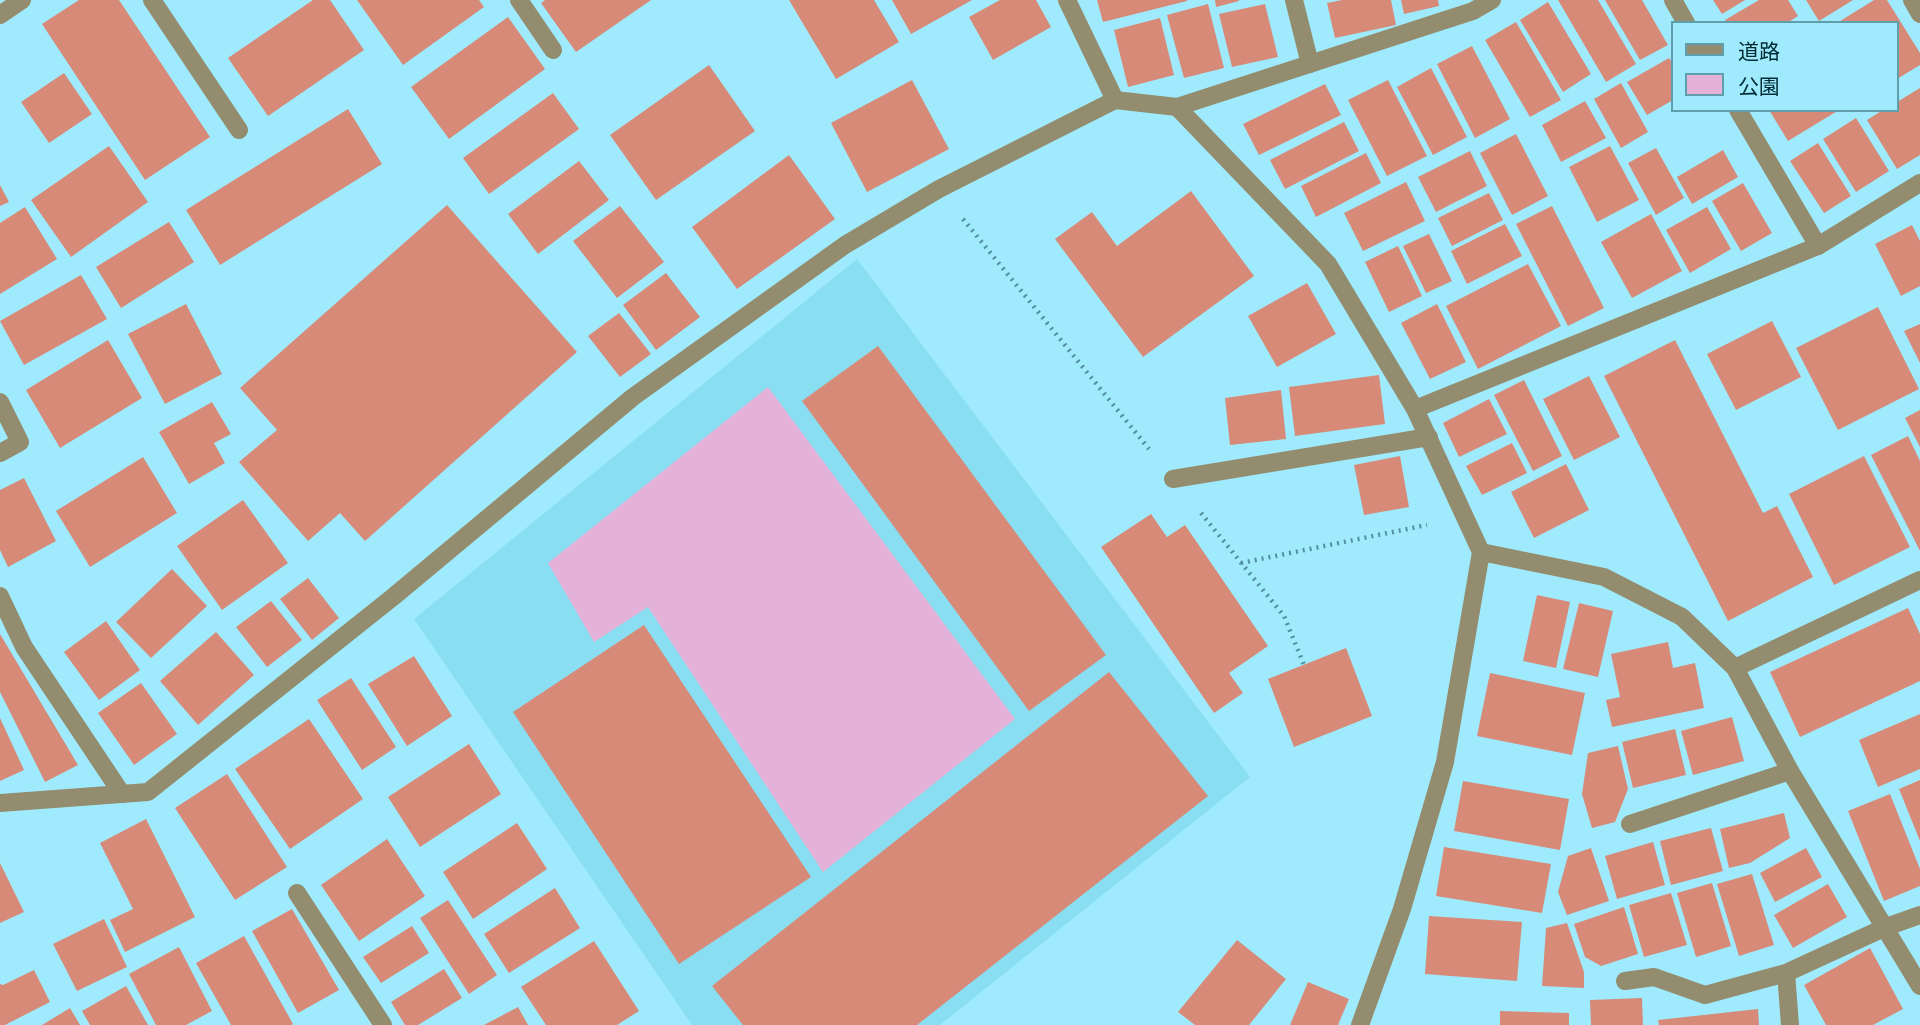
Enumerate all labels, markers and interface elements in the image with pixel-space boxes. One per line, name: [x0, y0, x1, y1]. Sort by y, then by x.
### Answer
legend: [1672, 21, 1899, 112]
text: 道路: [1738, 39, 1780, 64]
text: 公園: [1738, 74, 1780, 99]

